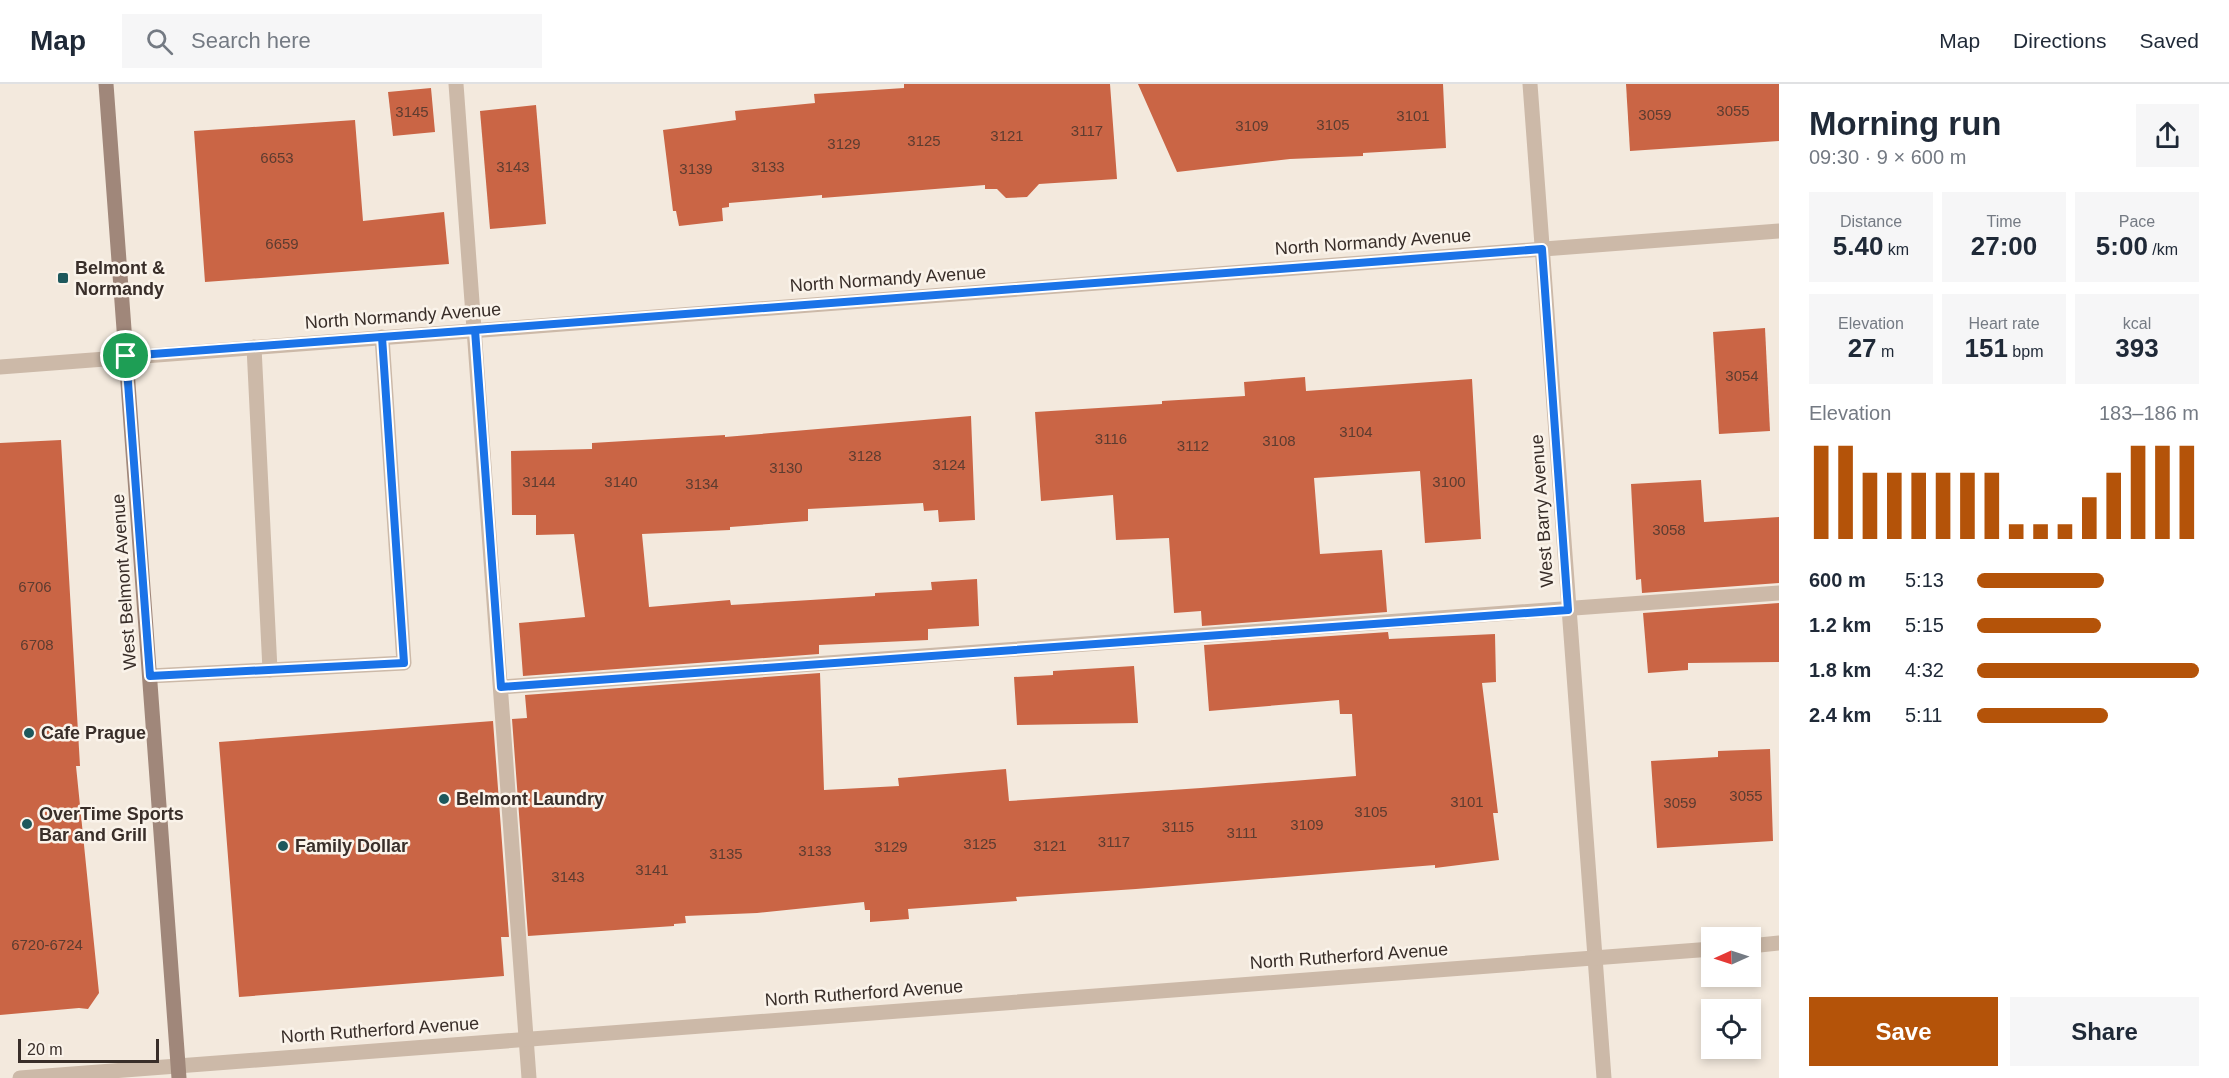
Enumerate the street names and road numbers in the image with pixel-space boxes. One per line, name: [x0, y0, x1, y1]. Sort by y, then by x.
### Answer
street label: North Normandy Avenue: [1274, 225, 1472, 259]
street label: North Normandy Avenue: [789, 262, 987, 296]
street label: North Normandy Avenue: [304, 299, 502, 333]
street label: West Barry Avenue: [1527, 434, 1557, 588]
street label: West Belmont Avenue: [108, 493, 140, 671]
street label: North Rutherford Avenue: [1249, 939, 1449, 973]
street label: North Rutherford Avenue: [764, 976, 964, 1010]
street label: North Rutherford Avenue: [280, 1013, 480, 1047]

